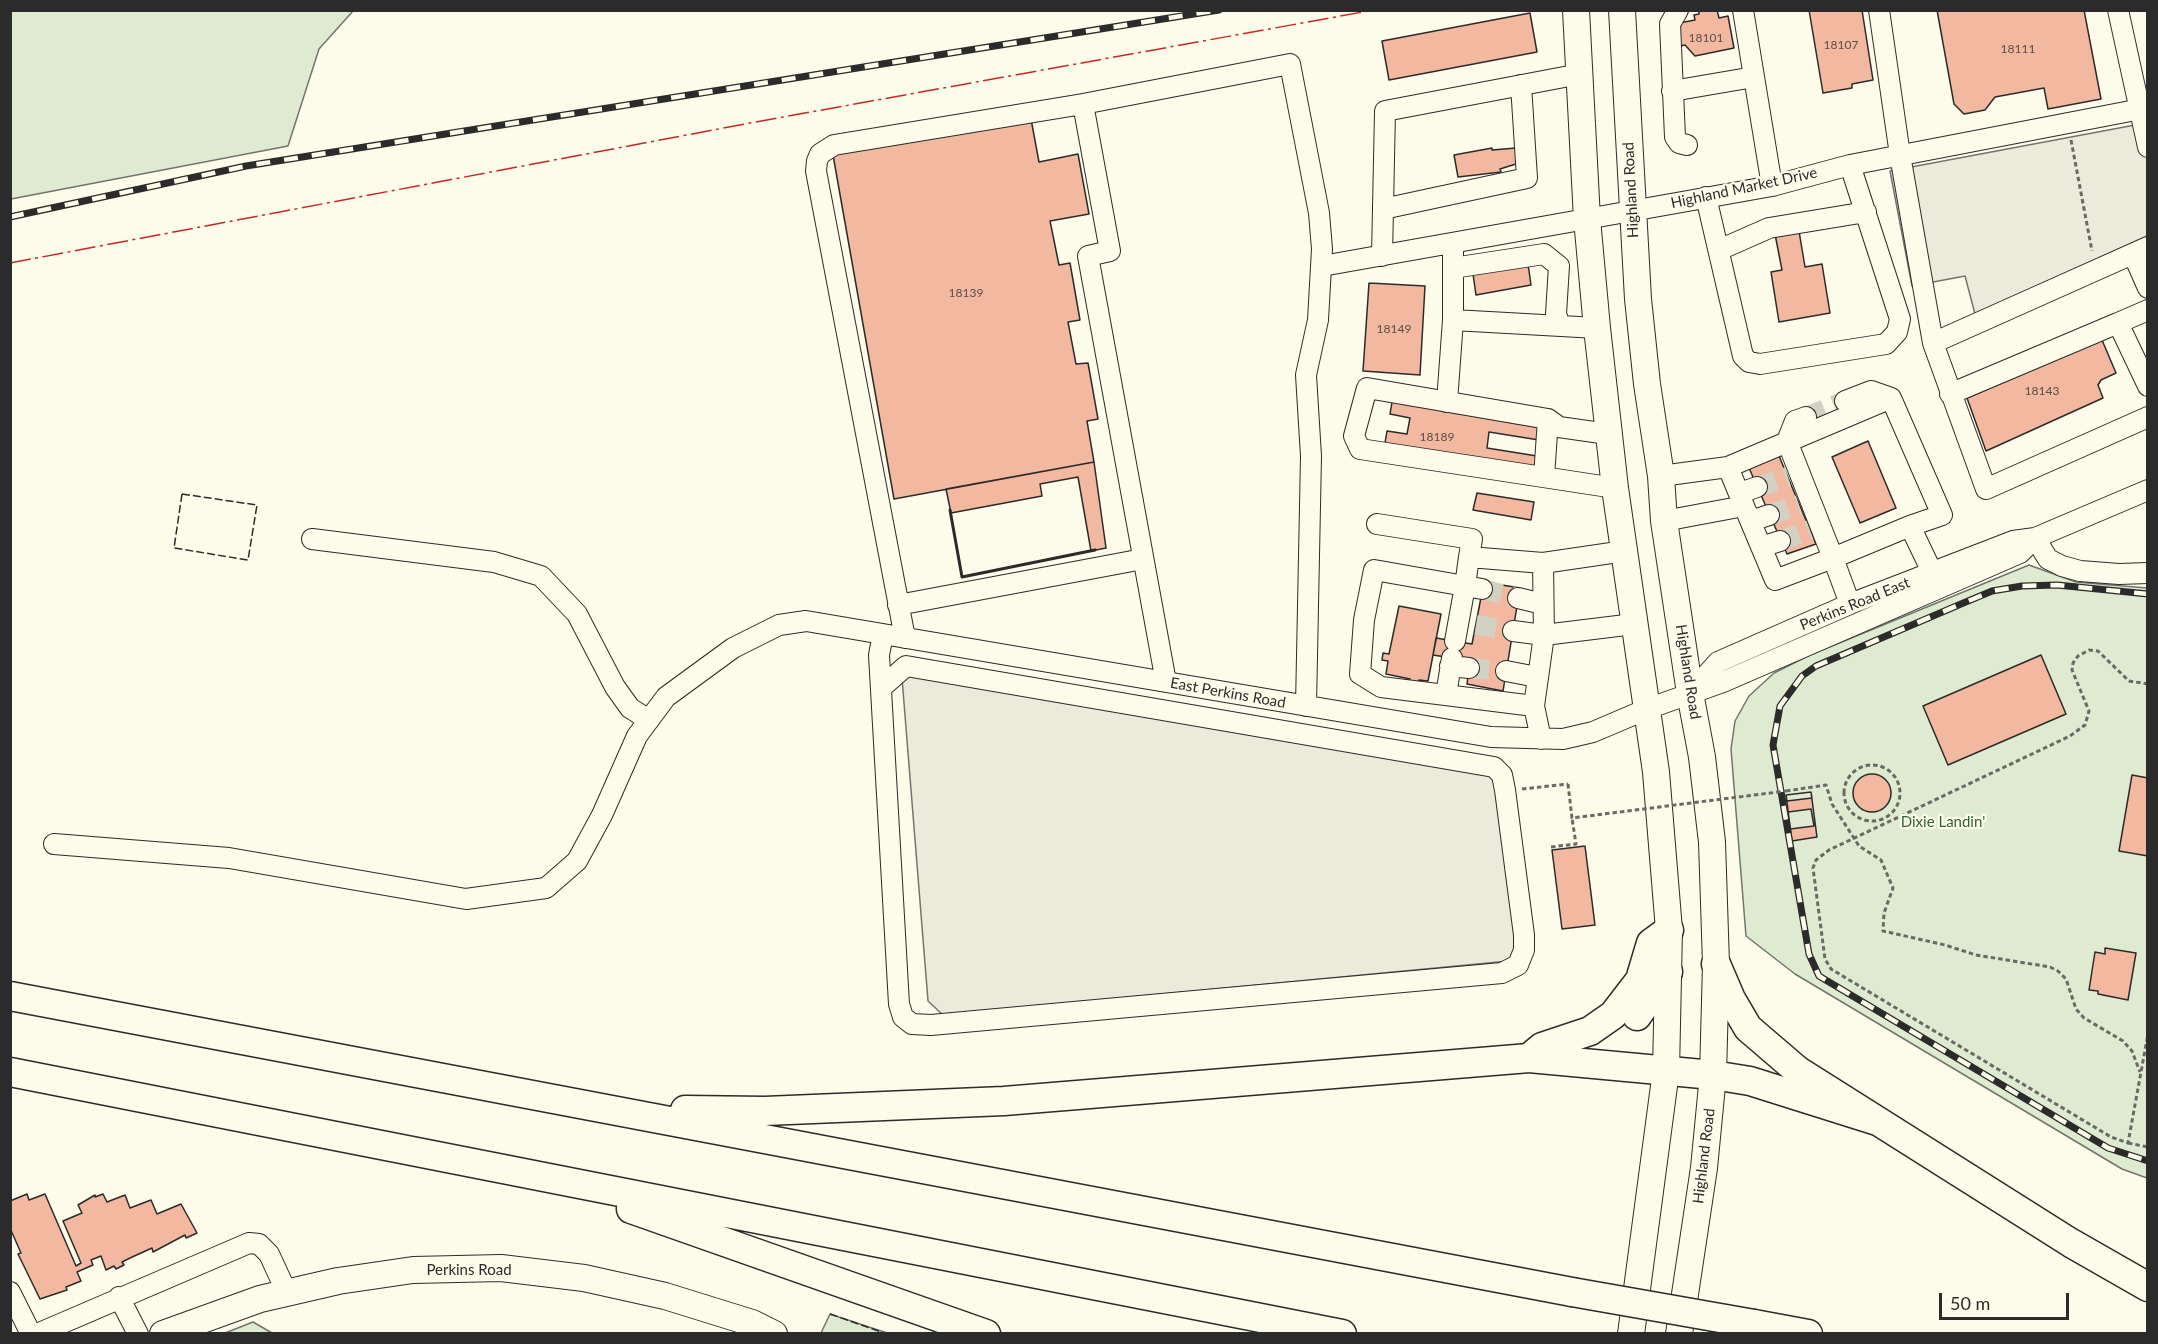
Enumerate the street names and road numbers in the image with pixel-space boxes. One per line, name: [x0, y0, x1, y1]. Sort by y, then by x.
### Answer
street label: Highland Road: [1620, 142, 1642, 238]
street label: Highland Market Drive: [1669, 164, 1819, 212]
street label: Perkins Road East: [1797, 574, 1913, 634]
street label: Highland Road: [1672, 623, 1704, 721]
street label: East Perkins Road: [1169, 674, 1287, 712]
street label: Highland Road: [1689, 1107, 1719, 1205]
street label: Perkins Road: [426, 1261, 512, 1279]

